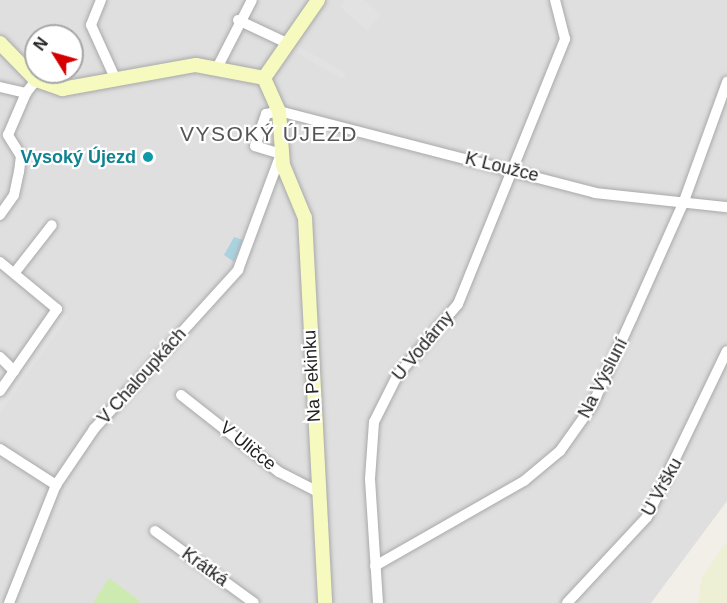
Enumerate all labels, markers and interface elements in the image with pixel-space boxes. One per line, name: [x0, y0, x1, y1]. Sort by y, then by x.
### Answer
north arrow: [24, 24, 84, 84]
text: N: [31, 34, 51, 54]
district label: VYSOKÝ ÚJEZD: [180, 121, 358, 147]
place label: Vysoký Újezd: [21, 146, 136, 168]
street label: K Loužce: [463, 147, 541, 187]
marker: Vysoký Újezd: [141, 150, 155, 164]
street label: U Vodárny: [388, 307, 458, 385]
street label: V Chaloupkách: [93, 323, 191, 429]
street label: Na Pekinku: [299, 329, 325, 423]
street label: Na Výsluní: [574, 334, 632, 422]
street label: V Uličce: [216, 417, 280, 475]
street label: U Vršku: [637, 454, 687, 520]
street label: Krátká: [178, 543, 232, 591]

